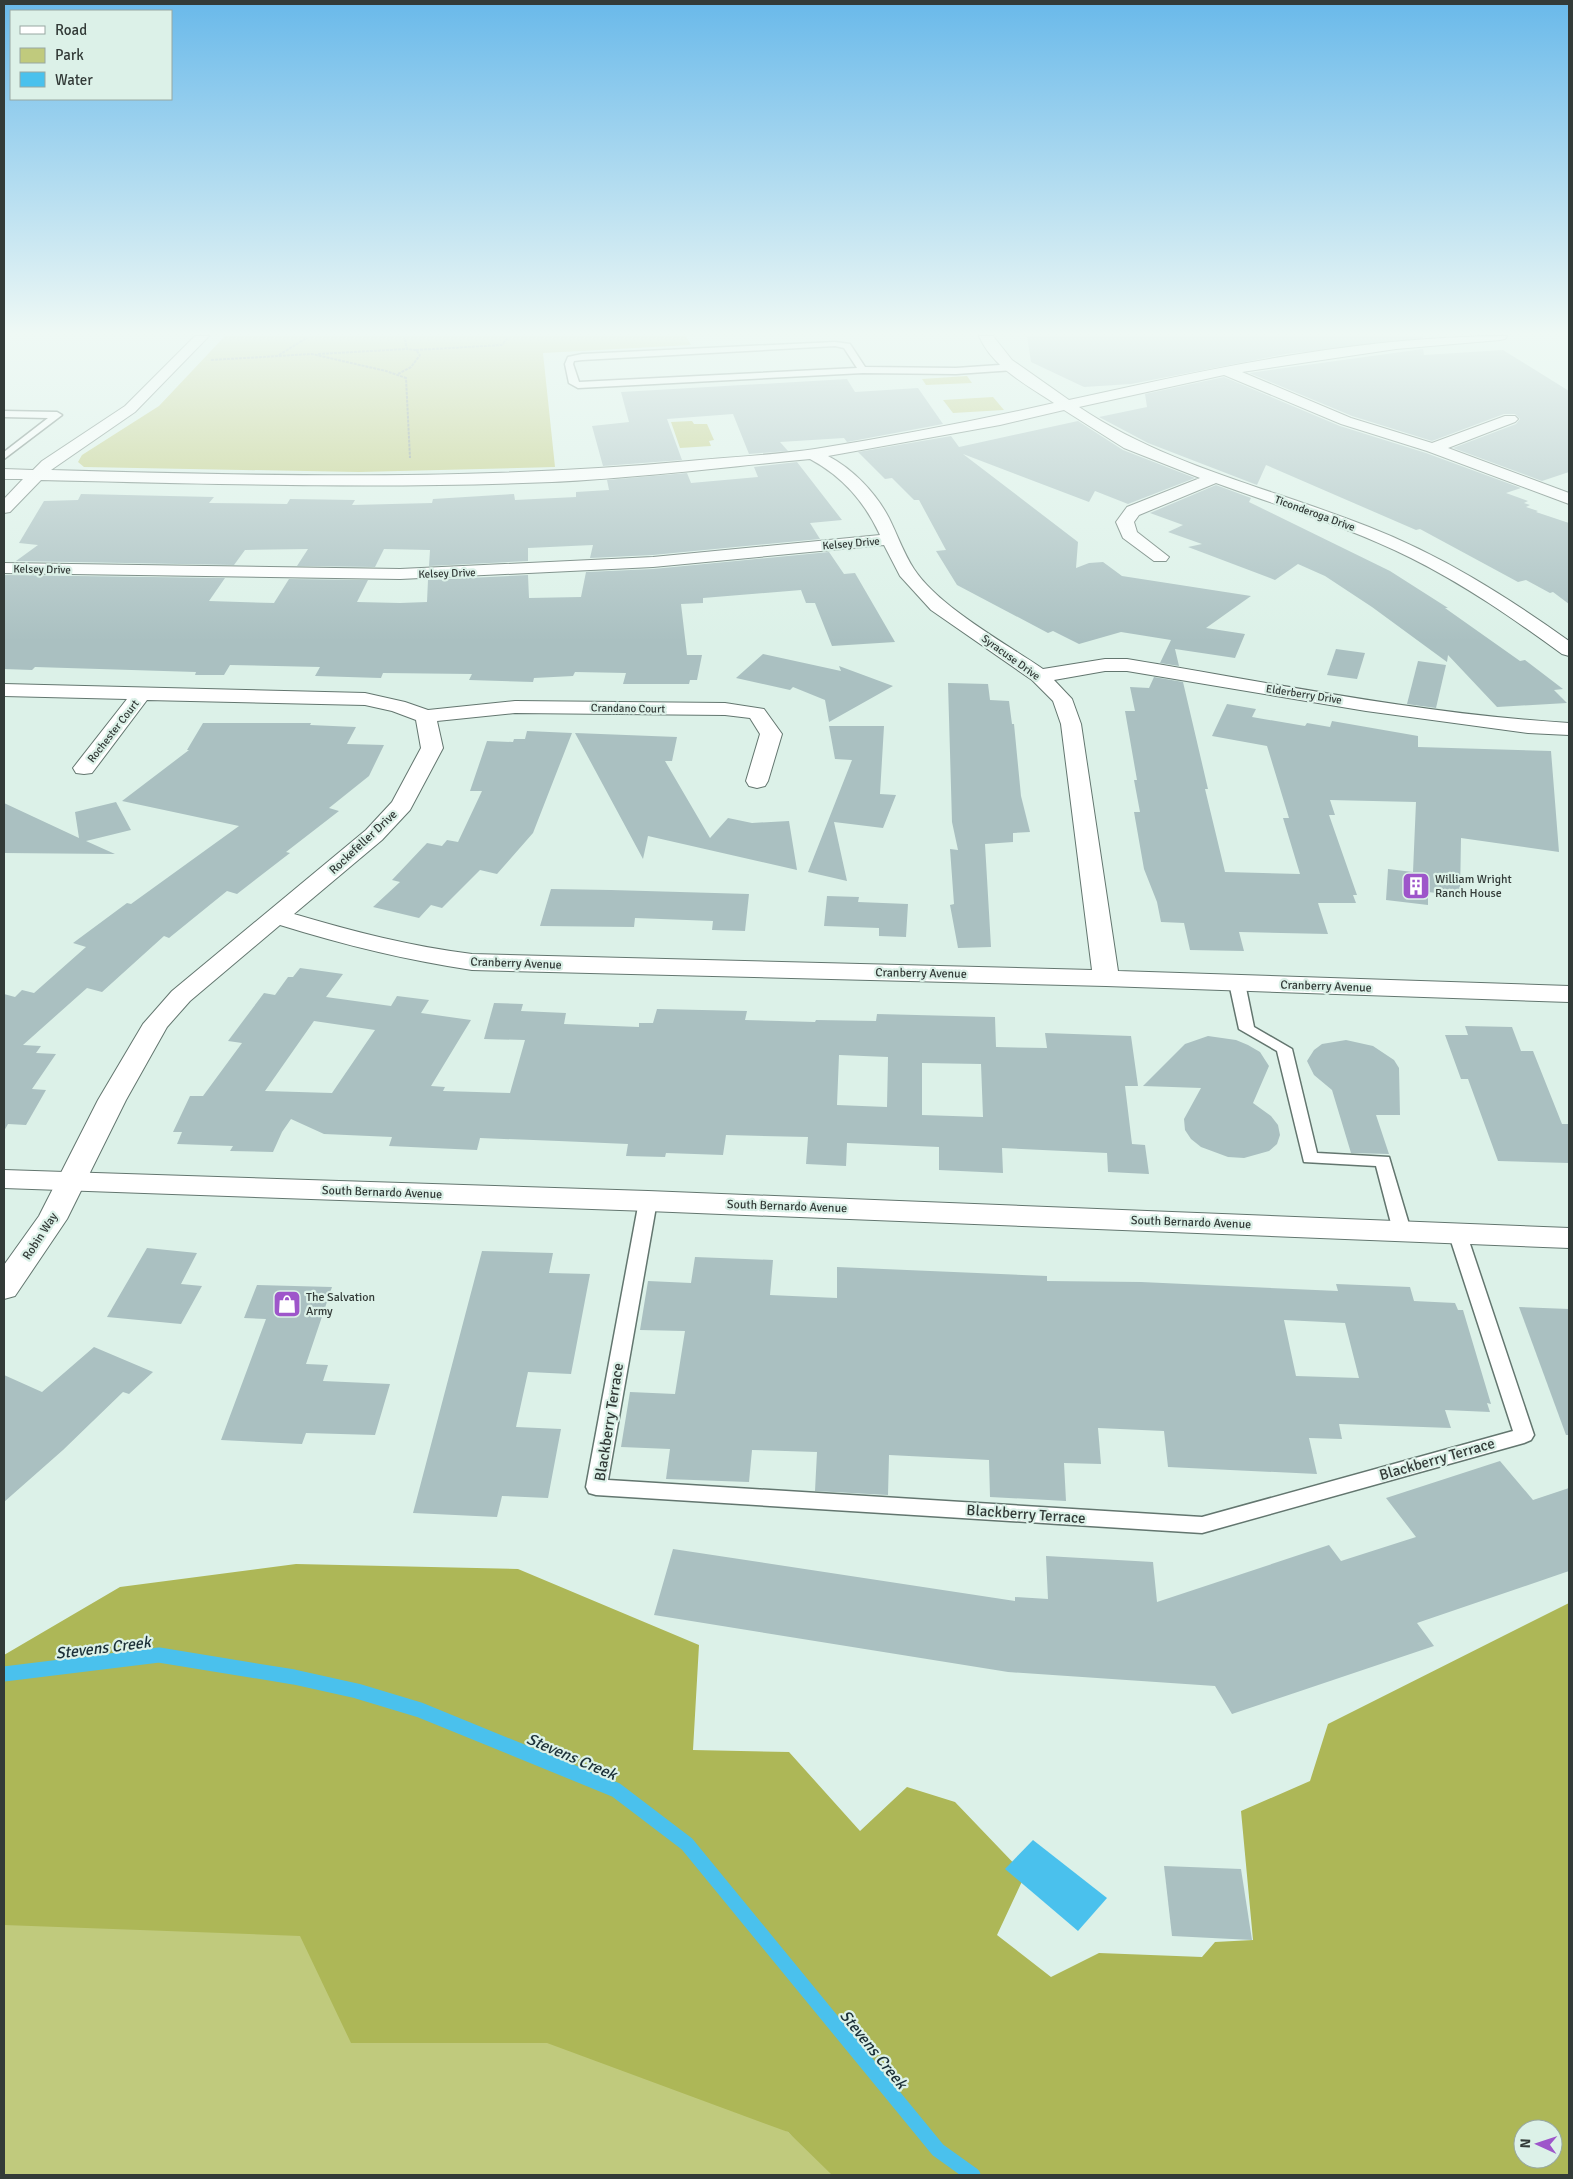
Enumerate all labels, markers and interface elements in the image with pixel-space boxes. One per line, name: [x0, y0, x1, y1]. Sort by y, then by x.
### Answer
legend: [10, 10, 172, 100]
text: Road: [55, 21, 87, 39]
text: Park: [55, 46, 84, 64]
text: Water: [55, 71, 93, 89]
street label: Ticonderoga Drive: [1273, 493, 1357, 534]
street label: Kelsey Drive: [822, 535, 880, 552]
street label: Kelsey Drive: [13, 562, 71, 577]
street label: Kelsey Drive: [418, 566, 476, 581]
street label: Syracuse Drive: [979, 632, 1042, 683]
street label: Elderberry Drive: [1265, 682, 1343, 707]
street label: Rochester Court: [85, 697, 142, 765]
street label: Crandano Court: [591, 701, 665, 716]
street label: Rockefeller Drive: [326, 807, 400, 878]
building icon: William Wright Ranch House: [1401, 871, 1431, 901]
place label: William Wright Ranch House: [1435, 872, 1512, 901]
street label: Cranberry Avenue: [470, 954, 562, 973]
street label: Cranberry Avenue: [875, 965, 967, 982]
street label: Cranberry Avenue: [1280, 977, 1372, 996]
street label: South Bernardo Avenue: [322, 1183, 442, 1202]
street label: South Bernardo Avenue: [727, 1197, 847, 1216]
street label: Robin Way: [20, 1209, 61, 1263]
street label: South Bernardo Avenue: [1131, 1213, 1251, 1232]
shop icon: The Salvation Army: [272, 1289, 302, 1319]
place label: The Salvation Army: [306, 1290, 375, 1319]
street label: Blackberry Terrace: [591, 1362, 627, 1482]
street label: Blackberry Terrace: [1377, 1434, 1497, 1484]
street label: Blackberry Terrace: [966, 1501, 1086, 1527]
water label: Stevens Creek: [54, 1632, 154, 1664]
water label: Stevens Creek: [524, 1729, 621, 1786]
water label: Stevens Creek: [835, 2006, 912, 2095]
north arrow: [1513, 2119, 1563, 2169]
text: N: [1517, 2138, 1534, 2149]

